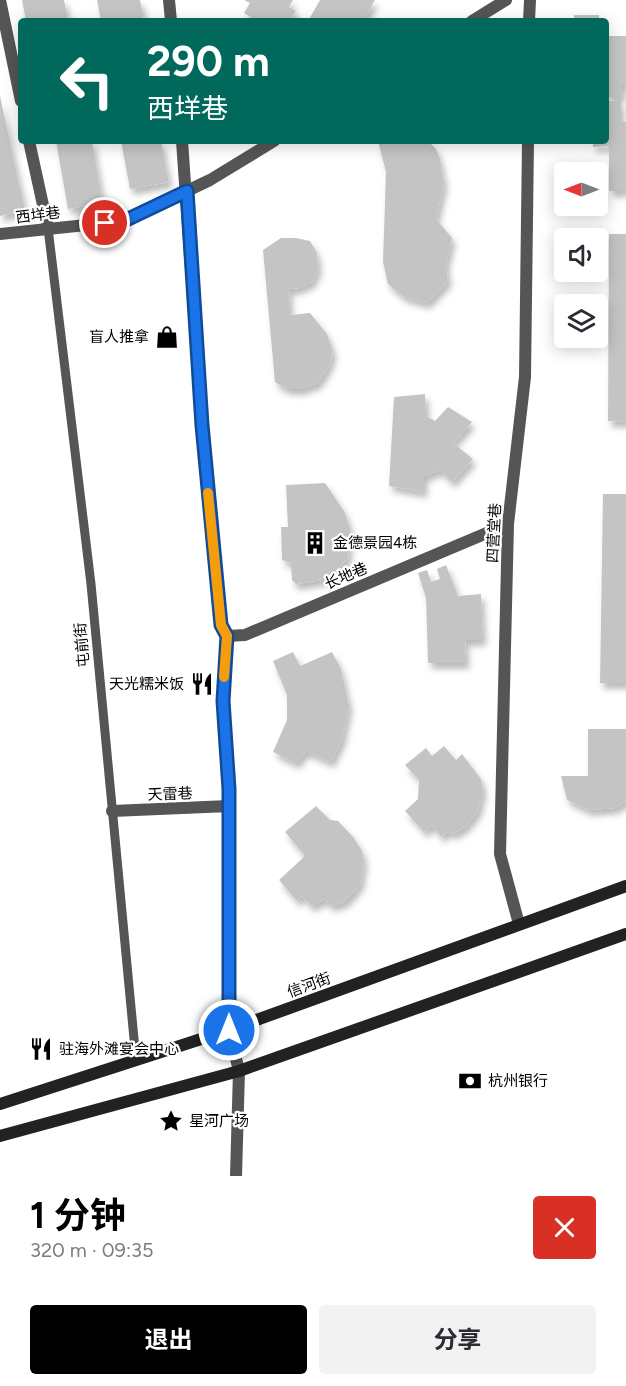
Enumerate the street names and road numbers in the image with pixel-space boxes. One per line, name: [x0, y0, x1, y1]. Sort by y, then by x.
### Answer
street label: 西垟巷: [15, 203, 61, 227]
street label: 四营堂巷: [483, 503, 505, 563]
street label: 长地巷: [322, 559, 370, 593]
street label: 屯前街: [71, 622, 93, 668]
street label: 天雷巷: [147, 784, 193, 804]
street label: 信河街: [285, 969, 333, 1001]

